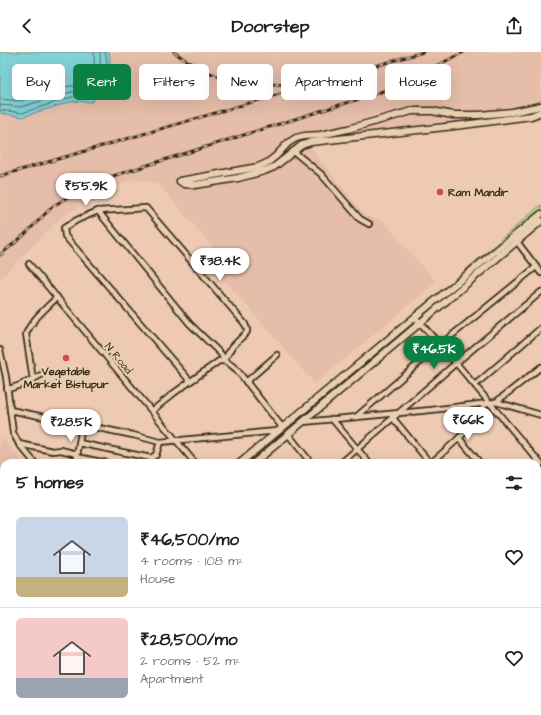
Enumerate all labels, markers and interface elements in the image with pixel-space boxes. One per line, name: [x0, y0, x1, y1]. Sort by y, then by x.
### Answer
text: Doorstep: [232, 14, 309, 39]
icon: back: [16, 15, 38, 37]
icon: share: [503, 15, 525, 37]
chip: Buy: [12, 64, 65, 100]
chip: Rent: [73, 64, 131, 100]
chip: Filters: [139, 64, 209, 100]
chip: New: [217, 64, 273, 100]
chip: Apartment: [281, 64, 377, 100]
chip: House: [385, 64, 451, 100]
pin: ₹55.9K: [53, 173, 119, 207]
text: ₹55.9K: [65, 177, 107, 195]
place label: Ram Mandir: [448, 185, 509, 200]
marker: Ram Mandir: [435, 187, 445, 197]
pin: ₹38.4K: [187, 248, 253, 282]
text: ₹38.4K: [199, 252, 241, 270]
pin: ₹46.5K: [401, 336, 467, 370]
street label: N Road: [101, 339, 136, 377]
text: ₹46.5K: [412, 340, 456, 358]
marker: Vegetable Market Bistupur: [61, 353, 71, 363]
place label: Vegetable Market Bistupur: [23, 364, 109, 393]
pin: ₹66K: [444, 407, 492, 441]
pin: ₹28.5K: [38, 409, 104, 443]
text: ₹66K: [452, 411, 484, 429]
text: ₹28.5K: [50, 413, 92, 431]
text: 5 homes: [16, 471, 84, 495]
icon: filters: [503, 472, 525, 494]
text: ₹46,500/mo: [140, 528, 239, 552]
icon: home: [48, 533, 96, 581]
icon: heart: [503, 546, 525, 568]
text: 4 rooms · 108 m²: [140, 552, 243, 570]
text: House: [140, 570, 175, 588]
text: ₹28,500/mo: [140, 628, 238, 652]
icon: home: [48, 634, 96, 682]
icon: heart: [503, 647, 525, 669]
text: 2 rooms · 52 m²: [140, 652, 240, 670]
text: Apartment: [140, 670, 204, 688]

